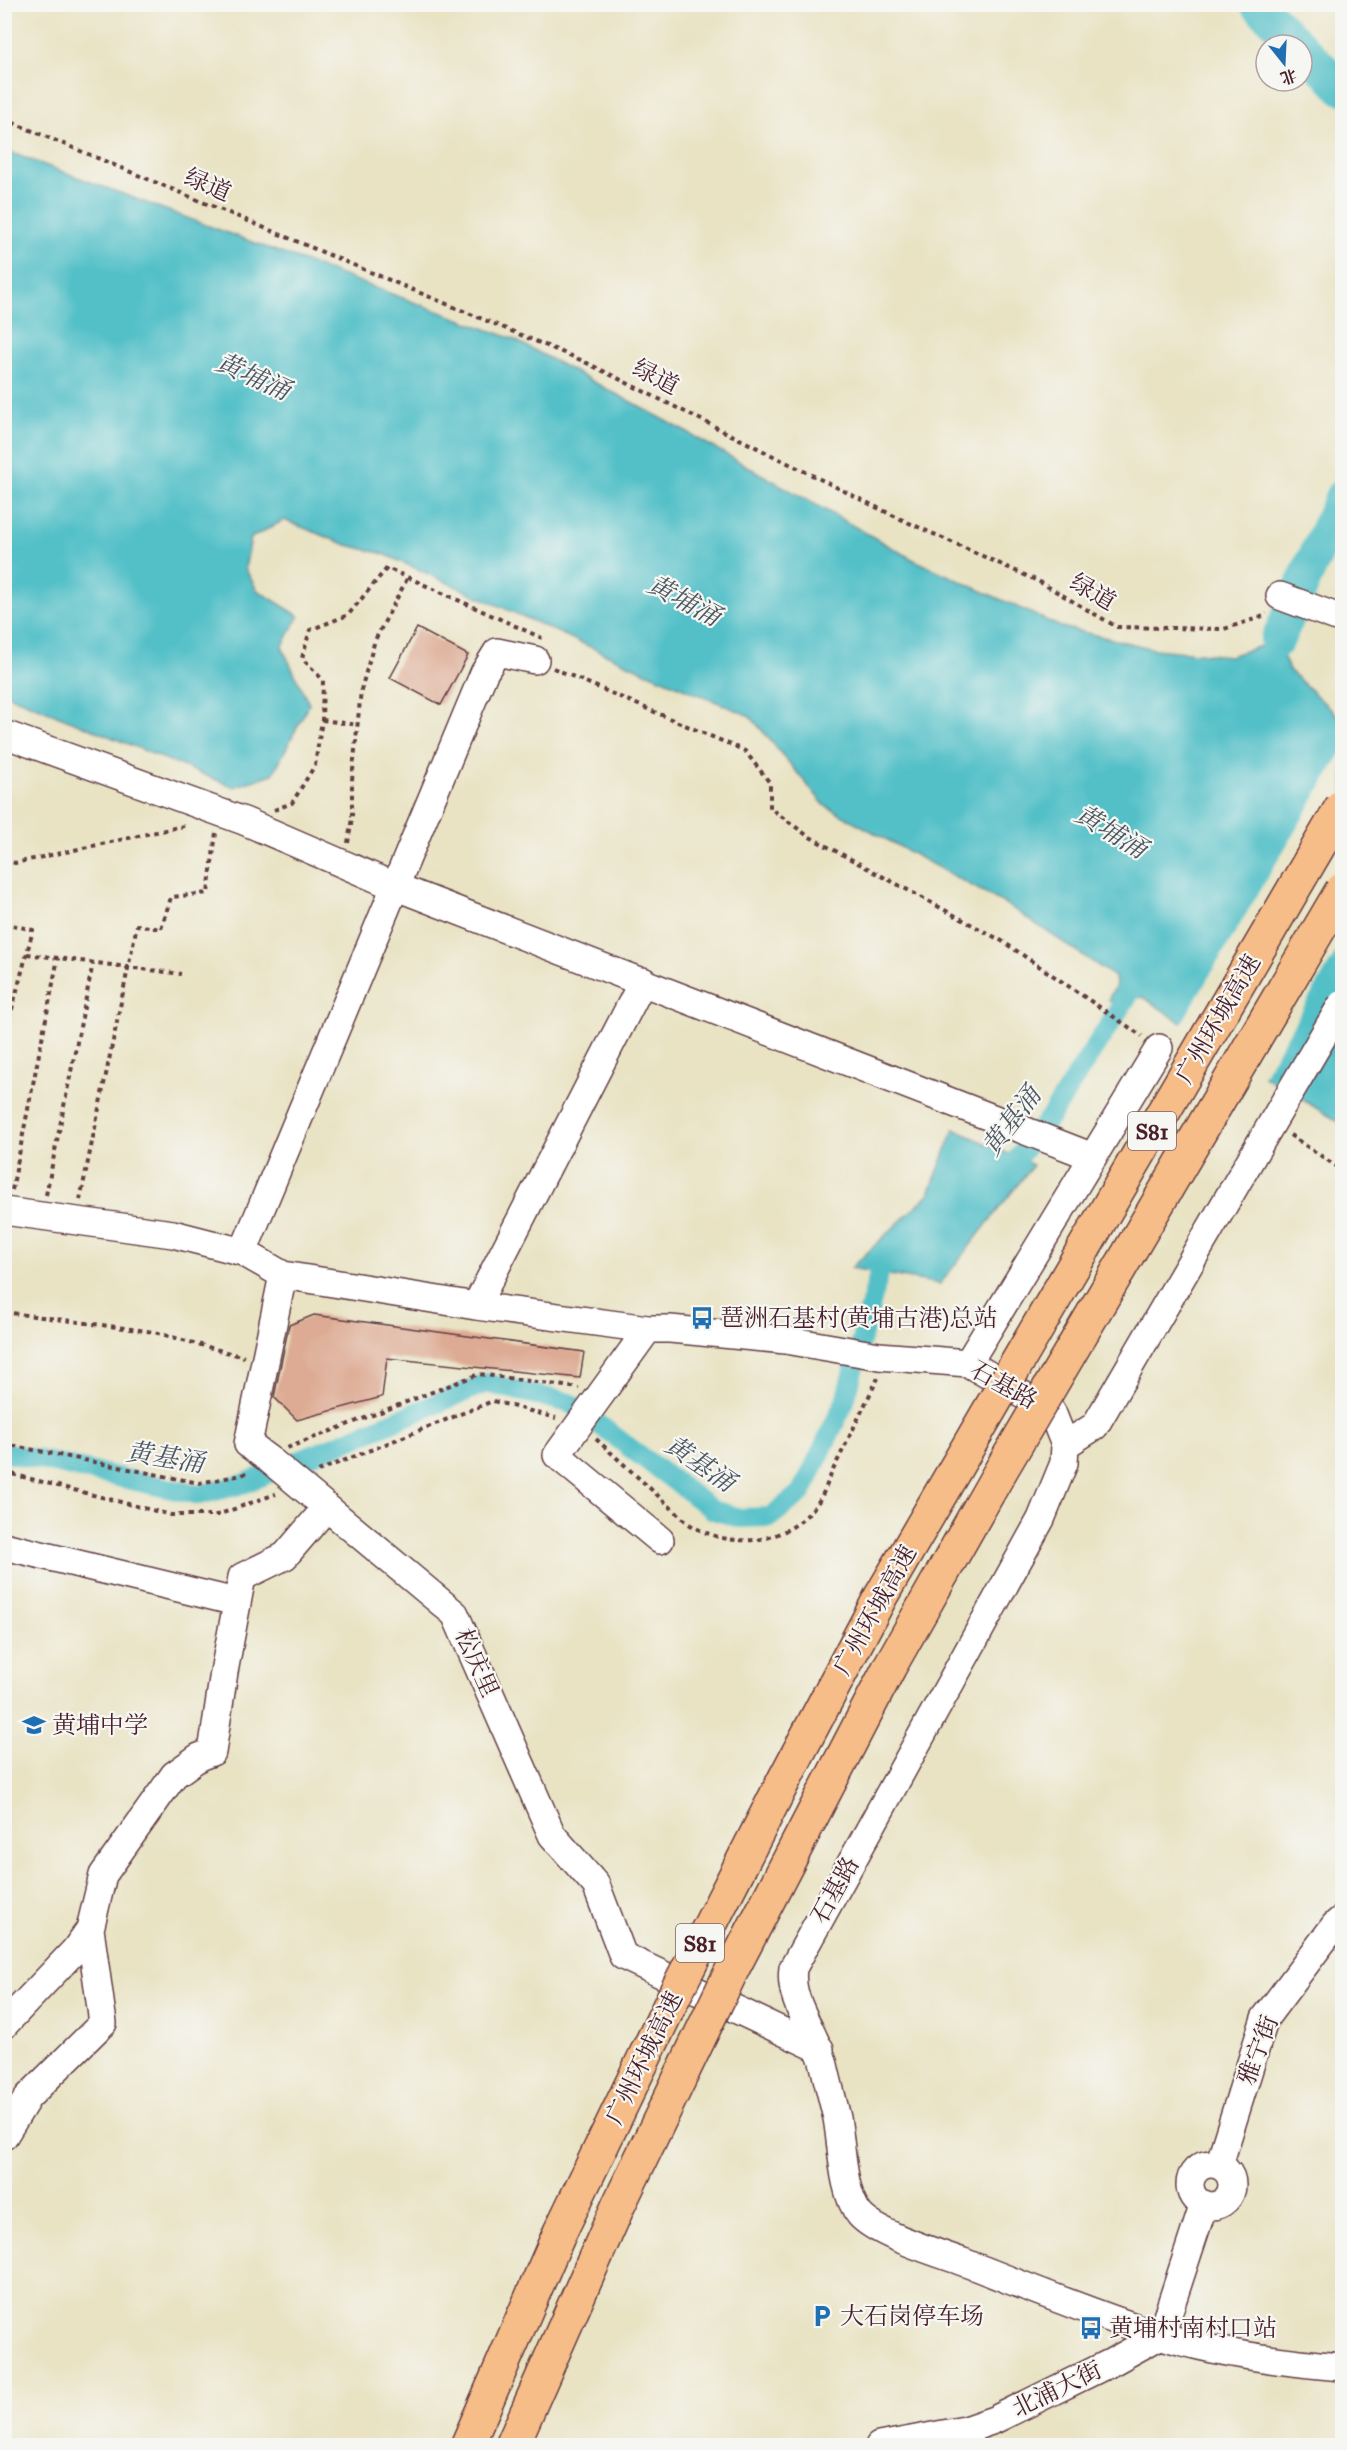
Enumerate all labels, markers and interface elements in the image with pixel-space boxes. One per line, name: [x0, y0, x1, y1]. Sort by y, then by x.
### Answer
north arrow: [1254, 33, 1314, 93]
text: 北: [1278, 65, 1299, 88]
street label: 绿道: [180, 162, 236, 208]
water label: 黄埔涌: [211, 346, 298, 408]
street label: 绿道: [628, 353, 684, 401]
street label: 绿道: [1065, 567, 1121, 617]
water label: 黄埔涌: [642, 568, 729, 634]
water label: 黄埔涌: [1069, 797, 1155, 866]
street label: 广州环城高速: [1169, 949, 1267, 1089]
water label: 黄基涌: [975, 1078, 1049, 1162]
road number: S81: [1128, 1112, 1176, 1150]
place label: 琶洲石基村(黄埔古港)总站: [720, 1303, 997, 1333]
bus stop icon: 琶洲石基村(黄埔古港)总站: [689, 1305, 715, 1331]
street label: 石基路: [965, 1354, 1043, 1416]
water label: 黄基涌: [659, 1428, 744, 1500]
water label: 黄基涌: [124, 1435, 209, 1479]
street label: 广州环城高速: [827, 1540, 923, 1680]
street label: 松庆里: [449, 1624, 505, 1702]
place label: 黄埔中学: [52, 1710, 148, 1740]
school or university icon: 黄埔中学: [21, 1712, 47, 1738]
street label: 石基路: [804, 1851, 866, 1929]
road number: S81: [676, 1924, 724, 1962]
street label: 广州环城高速: [599, 1987, 689, 2129]
street label: 雅宁街: [1231, 2011, 1285, 2089]
place label: 大石岗停车场: [840, 2301, 984, 2331]
parking icon: 大石岗停车场: [809, 2303, 835, 2329]
place label: 黄埔村南村口站: [1109, 2313, 1277, 2343]
bus stop icon: 黄埔村南村口站: [1078, 2315, 1104, 2341]
street label: 北浦大街: [1007, 2354, 1107, 2424]

